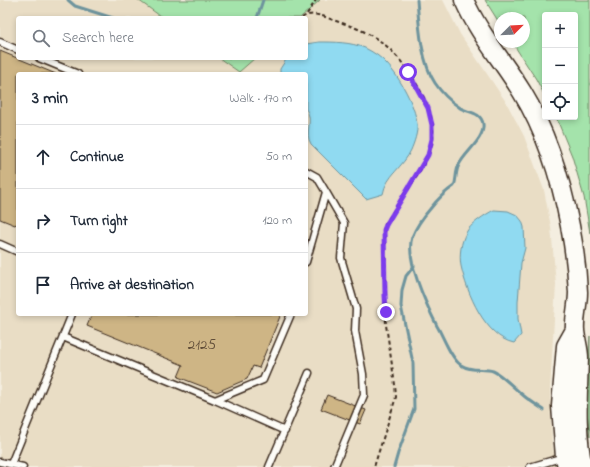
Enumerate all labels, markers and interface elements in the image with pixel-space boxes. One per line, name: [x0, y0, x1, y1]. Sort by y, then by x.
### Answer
north arrow: [494, 12, 530, 48]
map controls: [542, 12, 578, 120]
button: +: [542, 12, 578, 48]
search box: [16, 16, 308, 60]
icon: search: [30, 27, 52, 49]
text: Search here: [62, 27, 134, 49]
button: −: [542, 48, 578, 84]
route start: [399, 63, 417, 81]
button: locate: [542, 84, 578, 120]
text: 3 min: [32, 86, 68, 111]
text: Walk · 170 m: [229, 89, 292, 108]
icon: ahead: [32, 146, 54, 168]
text: Continue: [70, 146, 124, 168]
text: 50 m: [266, 147, 292, 166]
icon: right: [32, 210, 54, 232]
text: Turn right: [70, 210, 128, 232]
text: 120 m: [262, 211, 292, 230]
icon: arrive: [32, 274, 54, 296]
text: Arrive at destination: [70, 274, 194, 296]
route end: [377, 303, 395, 321]
house number: 2125: [188, 334, 217, 356]

